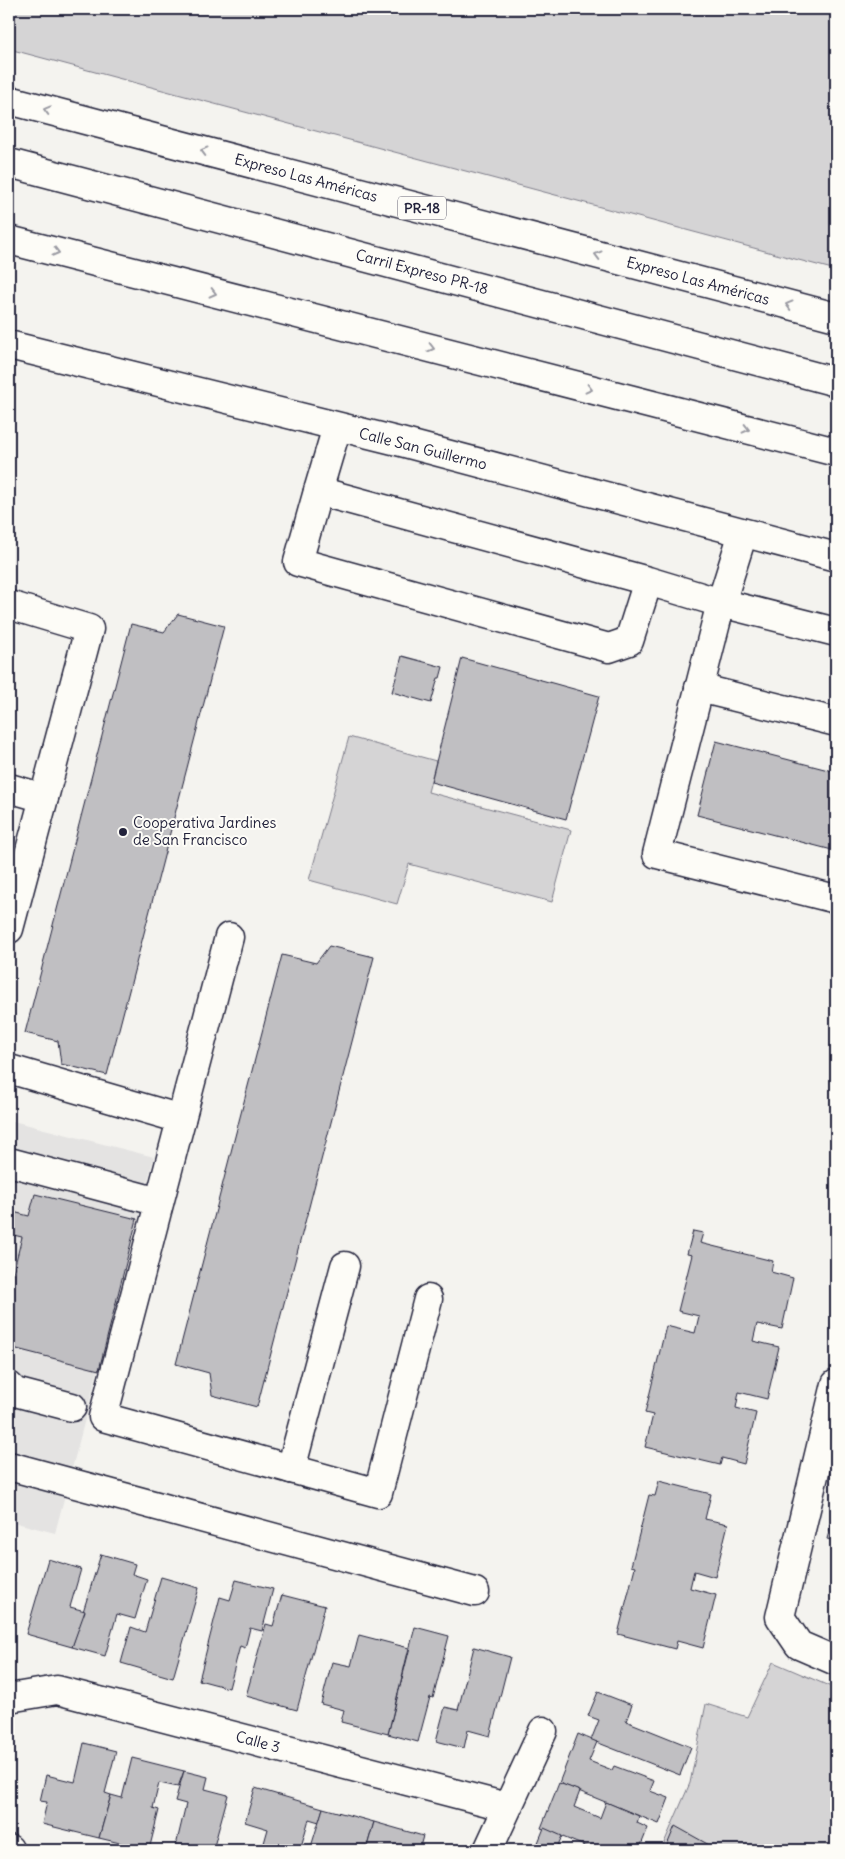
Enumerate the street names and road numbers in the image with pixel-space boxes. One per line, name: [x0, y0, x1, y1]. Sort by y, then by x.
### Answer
street label: Expreso Las Américas: [232, 149, 380, 206]
road number: PR-18: [398, 197, 446, 220]
street label: Carril Expreso PR-18: [354, 245, 491, 298]
street label: Expreso Las Américas: [624, 252, 772, 309]
street label: Calle San Guillermo: [357, 423, 489, 474]
street label: Calle 3: [234, 1726, 282, 1757]

